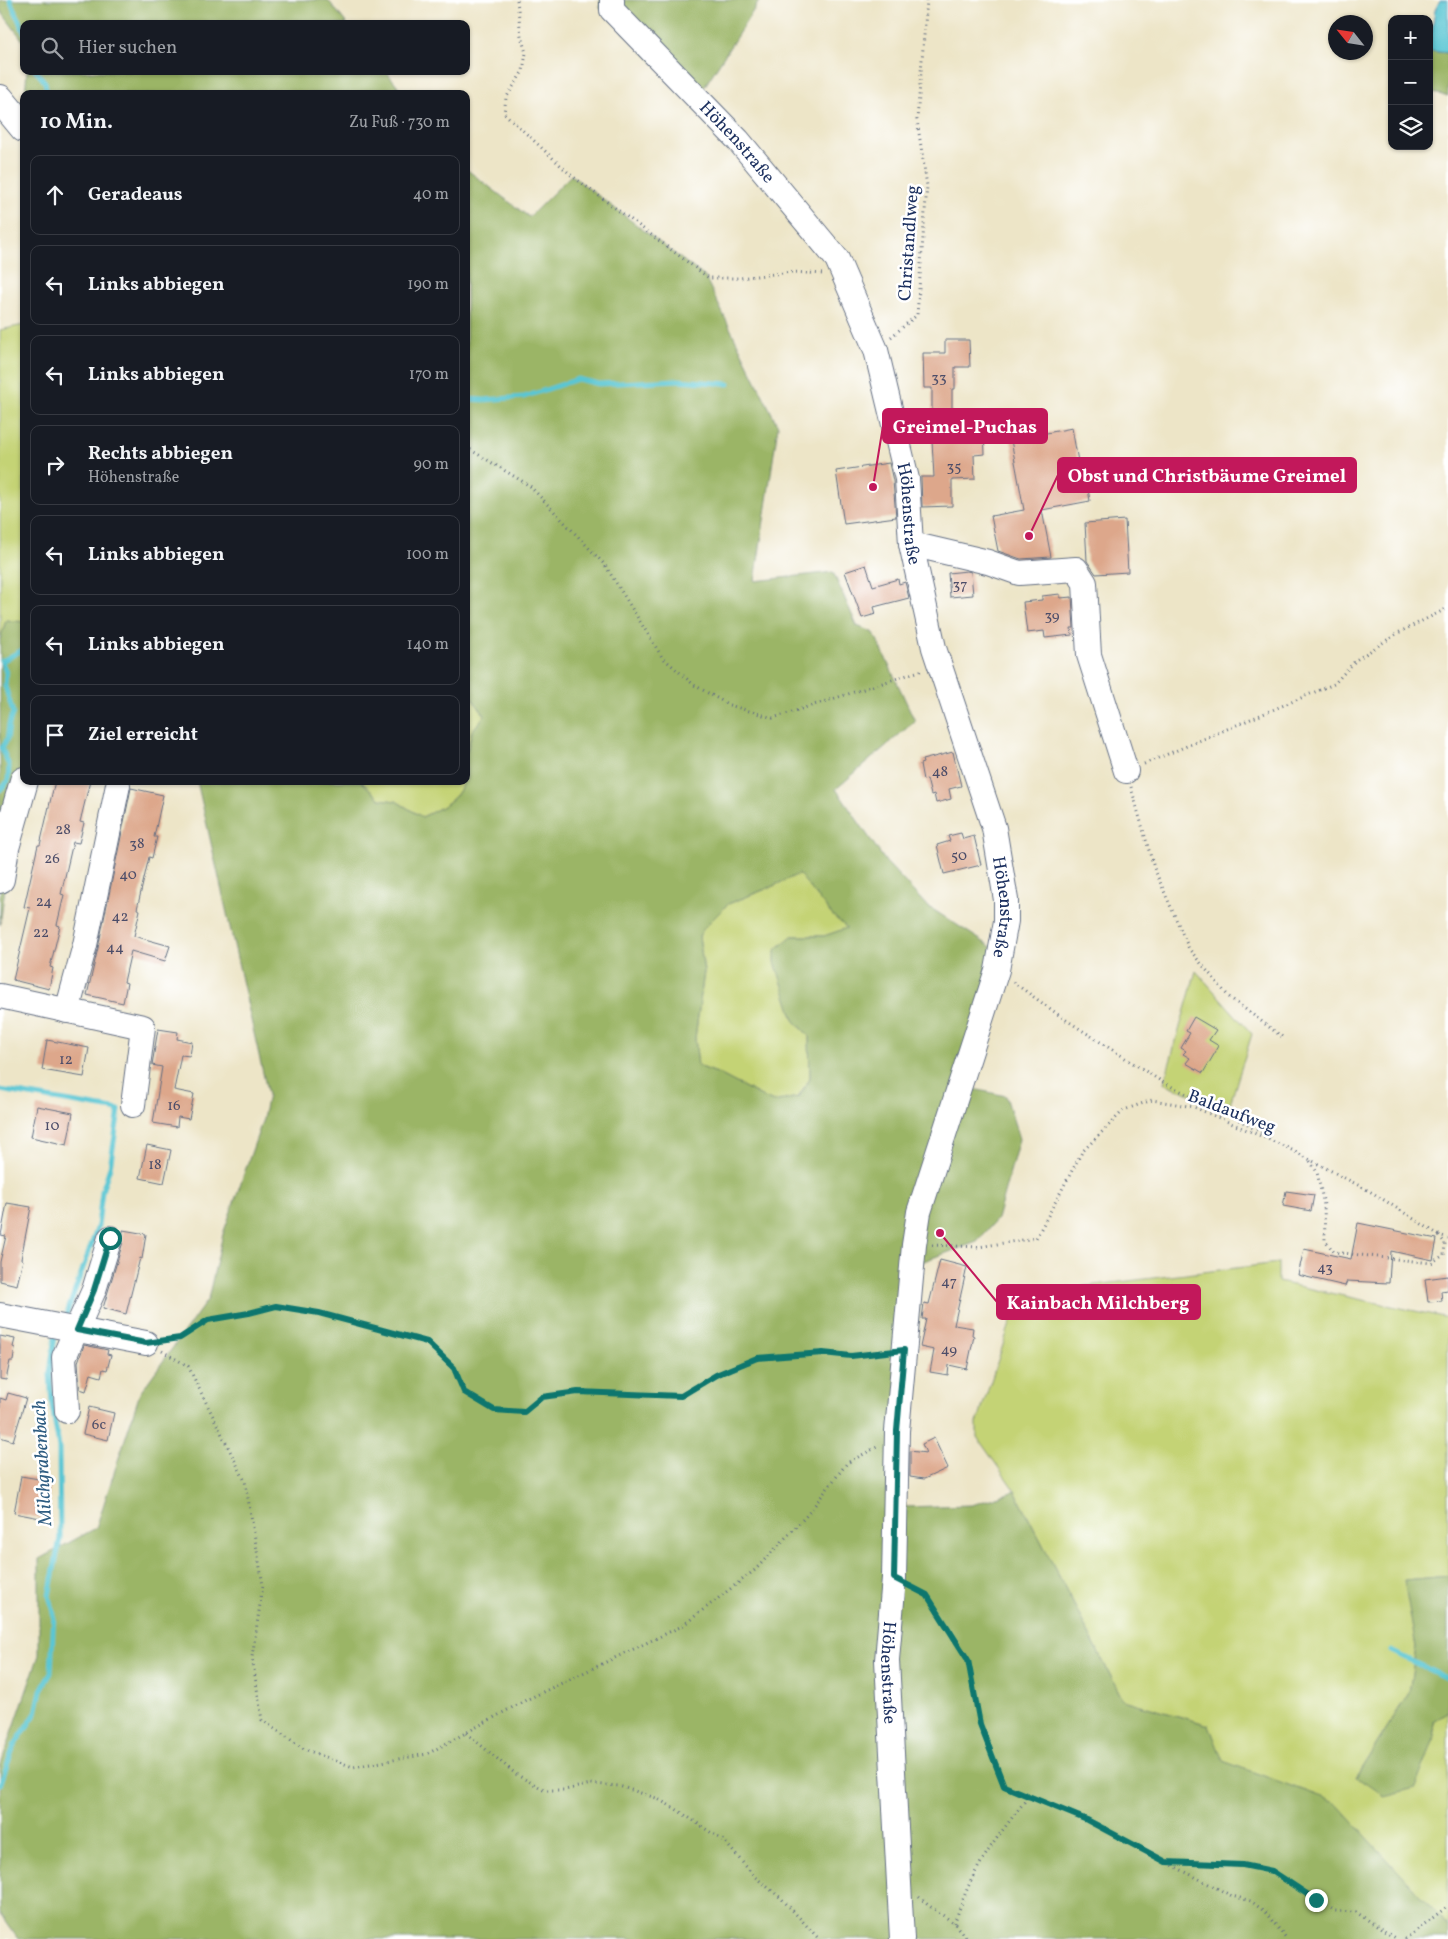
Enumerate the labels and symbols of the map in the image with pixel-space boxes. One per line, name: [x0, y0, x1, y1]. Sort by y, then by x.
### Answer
north arrow: [1328, 15, 1373, 60]
street label: Höhenstraße: [693, 96, 780, 189]
street label: Christandlweg: [893, 184, 926, 302]
house number: 33: [931, 368, 947, 389]
callout: Greimel-Puchas: [883, 409, 1047, 443]
text: Greimel-Puchas: [893, 415, 1037, 441]
house number: 35: [947, 457, 961, 478]
callout: Obst und Christbäume Greimel: [1058, 458, 1356, 492]
street label: Höhenstraße: [889, 460, 926, 567]
text: Obst und Christbäume Greimel: [1068, 464, 1346, 490]
house number: 37: [953, 575, 967, 596]
house number: 39: [1044, 606, 1060, 627]
house number: 48: [932, 762, 948, 783]
house number: 28: [55, 820, 71, 841]
house number: 38: [129, 834, 145, 855]
house number: 50: [951, 846, 967, 867]
house number: 26: [44, 849, 60, 870]
street label: Höhenstraße: [985, 854, 1017, 960]
house number: 40: [119, 865, 137, 886]
house number: 24: [36, 892, 52, 913]
house number: 42: [111, 907, 129, 928]
house number: 22: [33, 923, 49, 944]
house number: 44: [106, 938, 124, 959]
house number: 12: [59, 1050, 73, 1071]
street label: Baldaufweg: [1184, 1084, 1279, 1141]
house number: 16: [167, 1096, 181, 1117]
house number: 10: [45, 1116, 59, 1137]
house number: 18: [148, 1155, 162, 1176]
route start: [99, 1227, 122, 1250]
house number: 43: [1317, 1258, 1333, 1279]
house number: 47: [941, 1272, 957, 1293]
callout: Kainbach Milchberg: [997, 1285, 1200, 1319]
text: Kainbach Milchberg: [1006, 1291, 1190, 1317]
house number: 49: [941, 1340, 957, 1361]
water label: Milchgrabenbach: [27, 1399, 59, 1527]
house number: 6c: [92, 1415, 106, 1436]
street label: Höhenstraße: [873, 1620, 901, 1725]
route end: [1305, 1889, 1328, 1912]

